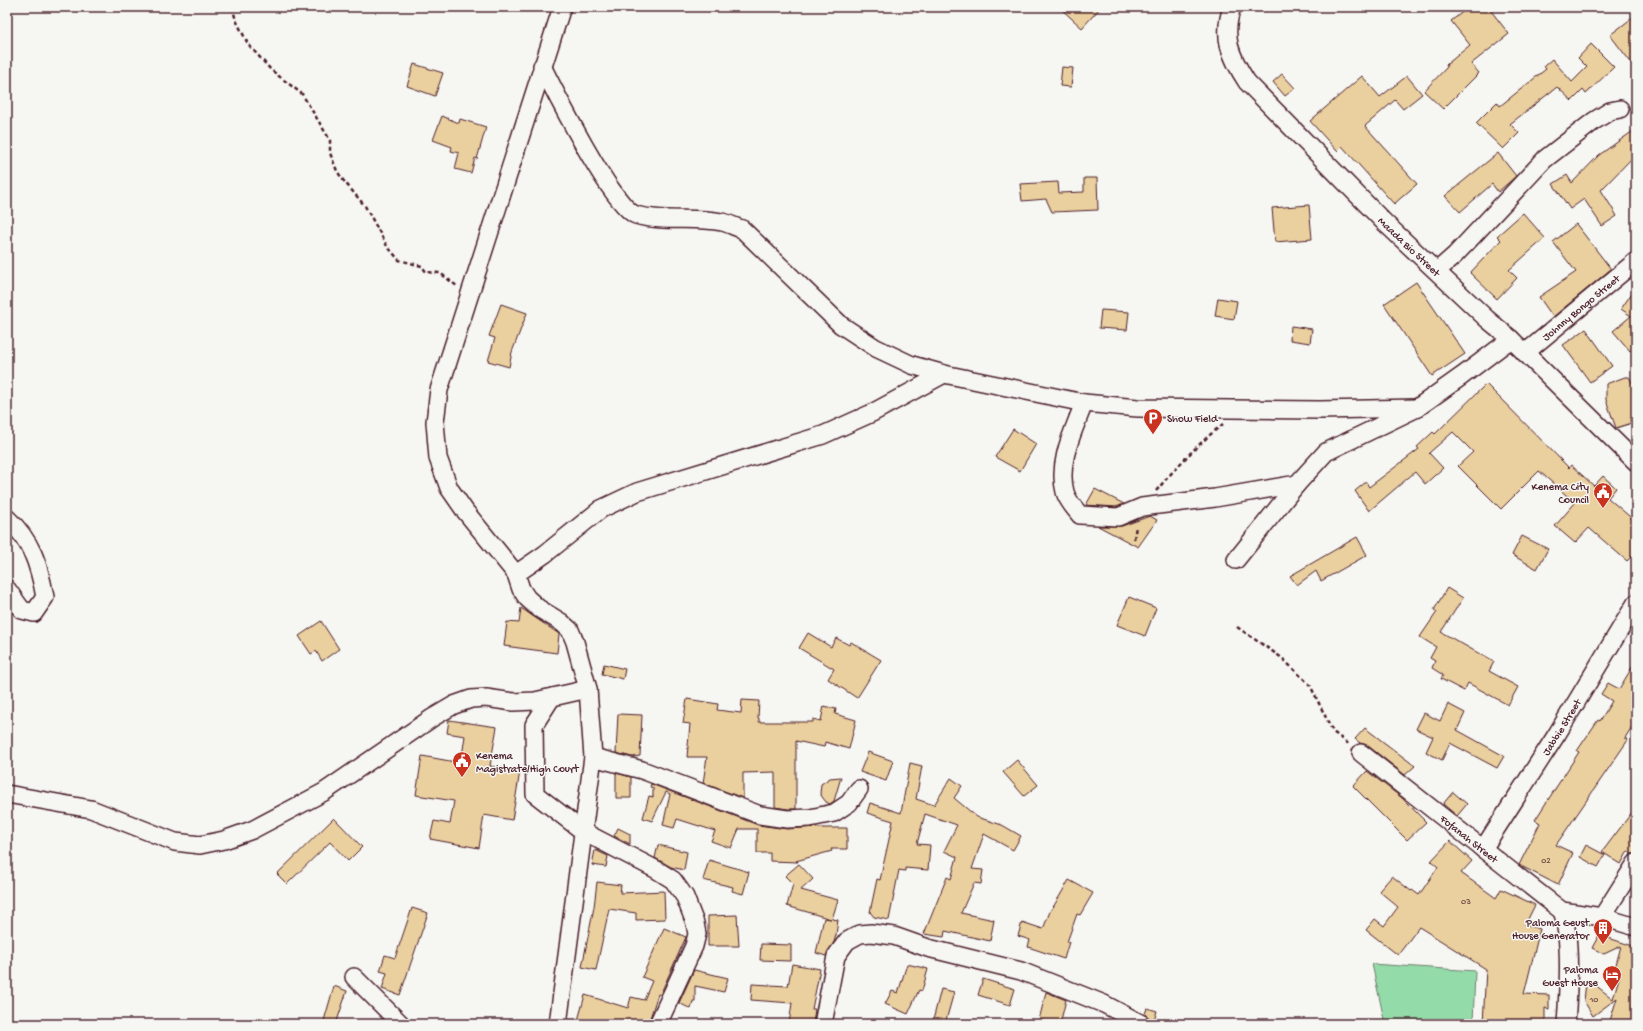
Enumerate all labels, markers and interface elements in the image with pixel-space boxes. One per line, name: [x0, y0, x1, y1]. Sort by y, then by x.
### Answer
street label: Maada Bio Street: [1375, 216, 1443, 281]
street label: Johnny Bongo Street: [1541, 272, 1624, 344]
parking icon: Show Field: [1142, 407, 1164, 435]
place label: Show Field: [1167, 414, 1219, 426]
public building icon: Kenema City Council: [1592, 481, 1614, 509]
place label: Kenema City Council: [1532, 482, 1590, 507]
street label: Jabbie Street: [1541, 696, 1585, 758]
public building icon: Kenema Magistrate/High Court: [451, 750, 473, 778]
place label: Kenema Magistrate/High Court: [476, 751, 580, 776]
street label: Fofanah Street: [1436, 813, 1501, 867]
house number: 02: [1541, 856, 1551, 867]
house number: 03: [1461, 897, 1471, 908]
building icon: Paloma Geust House Generator: [1592, 917, 1614, 945]
place label: Paloma Geust House Generator: [1512, 918, 1591, 943]
hotel icon: Paloma Guest House: [1601, 964, 1623, 992]
place label: Paloma Guest House: [1542, 965, 1599, 990]
house number: 10: [1589, 995, 1598, 1006]

